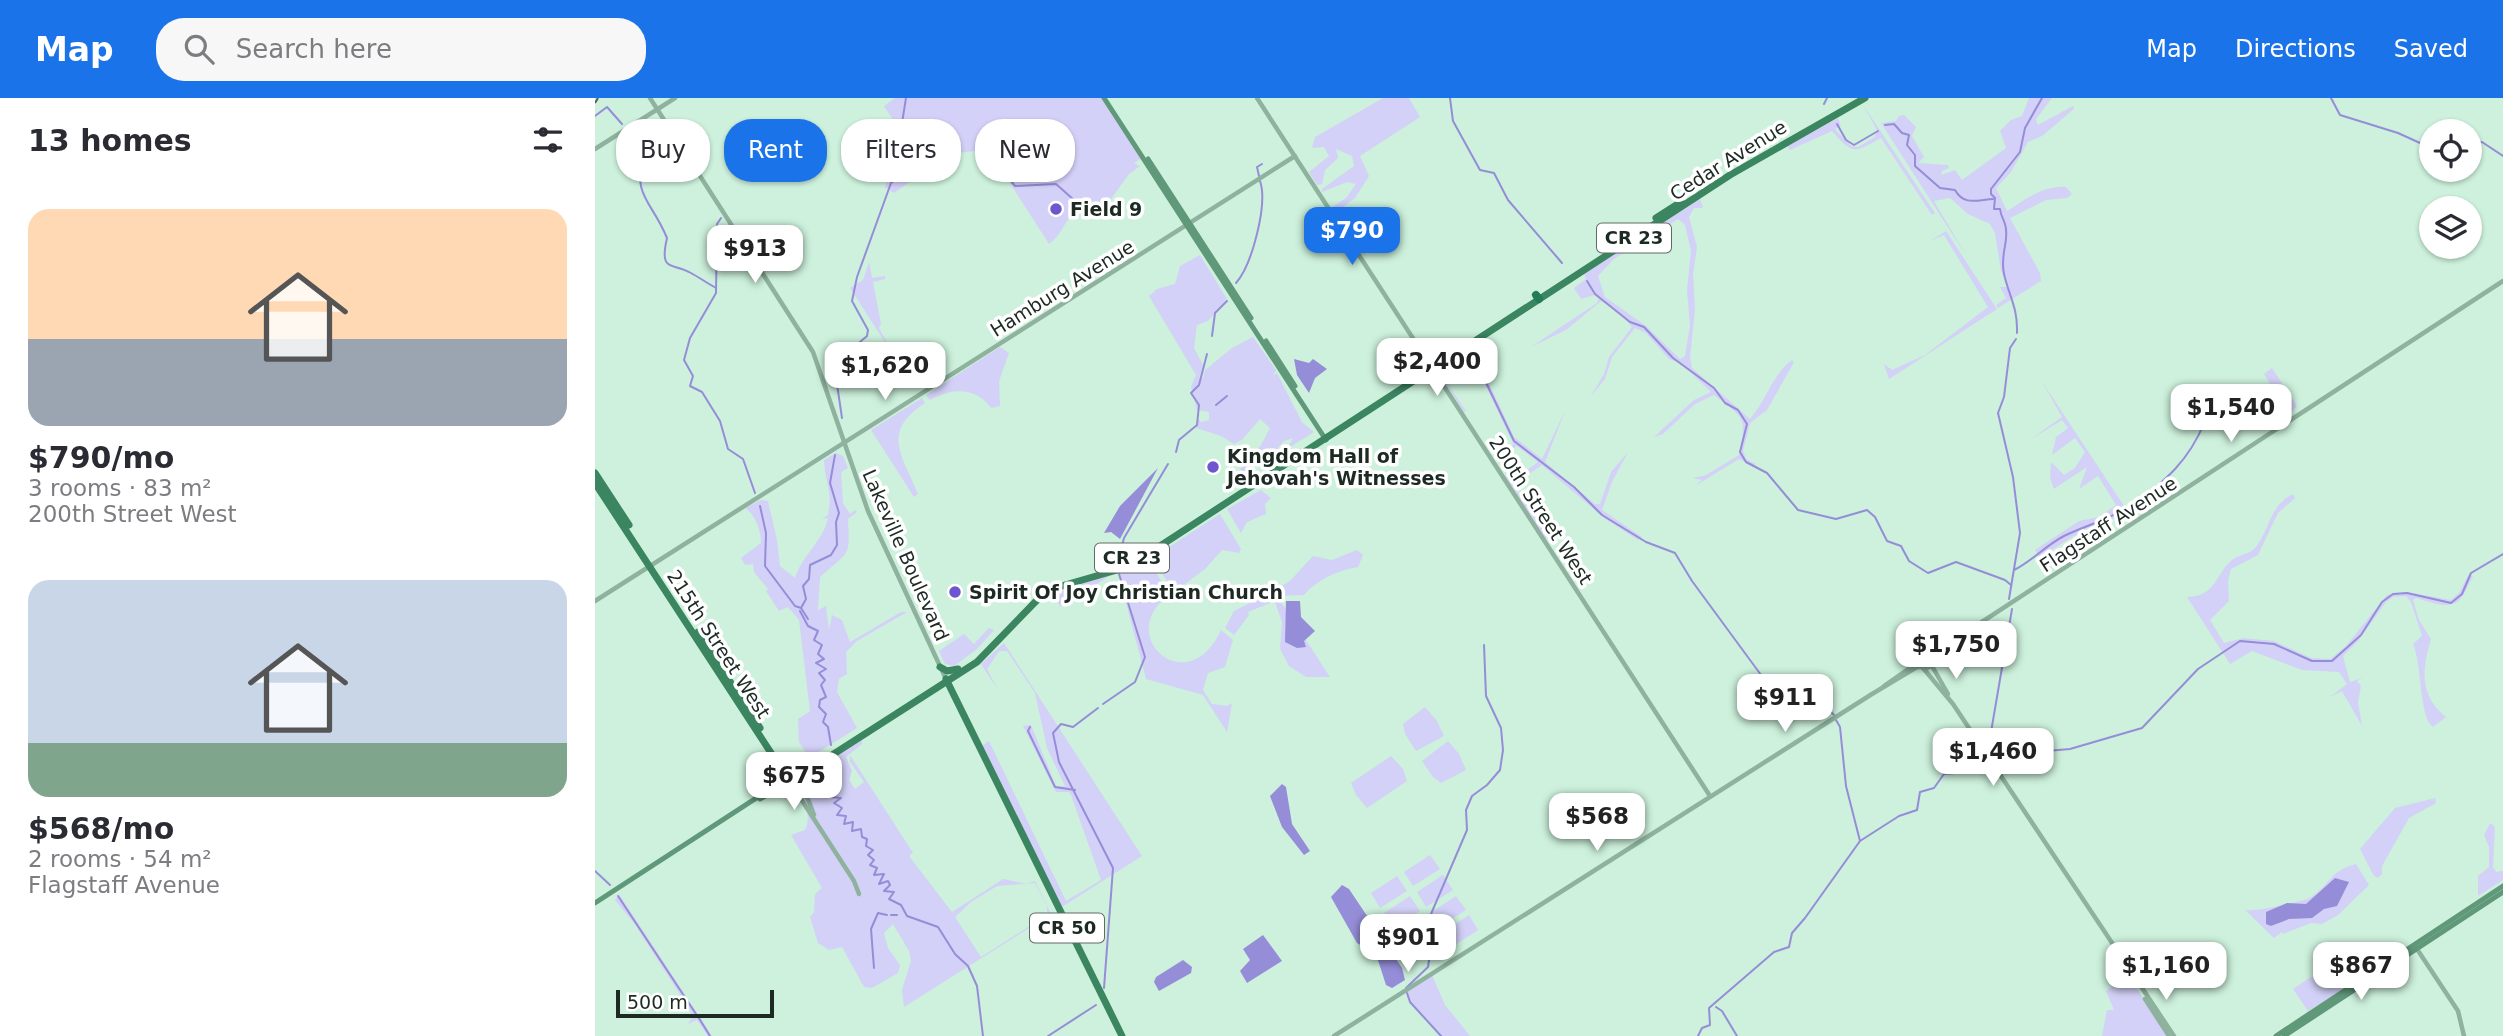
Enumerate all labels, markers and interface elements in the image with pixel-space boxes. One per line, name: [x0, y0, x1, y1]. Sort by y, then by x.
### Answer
search box: [156, 18, 646, 81]
text: Map: [35, 30, 114, 69]
icon: search: [180, 30, 218, 68]
text: Search here: [236, 34, 392, 64]
text: Map: [2146, 35, 2197, 63]
text: Directions: [2235, 35, 2356, 63]
text: Saved: [2394, 35, 2468, 63]
street label: Cedar Avenue: [1666, 115, 1790, 205]
chip: Buy: [616, 119, 710, 182]
chip: Rent: [724, 119, 827, 182]
chip: Filters: [841, 119, 961, 182]
chip: New: [975, 119, 1075, 182]
map controls: [2419, 119, 2482, 259]
button: locate: [2419, 119, 2482, 182]
icon: filters: [529, 121, 567, 159]
text: 13 homes: [28, 123, 192, 158]
button: layers: [2419, 196, 2482, 259]
place label: Field 9: [1070, 198, 1142, 220]
marker: Field 9: [1048, 201, 1064, 217]
pin: $790: [1311, 208, 1393, 267]
text: $790: [1320, 217, 1384, 243]
road number: CR 23: [1597, 223, 1671, 252]
pin: $913: [714, 226, 796, 285]
text: $913: [723, 235, 787, 261]
street label: Hamburg Avenue: [986, 235, 1138, 341]
icon: home: [235, 254, 361, 380]
pin: $2,400: [1380, 338, 1494, 398]
pin: $1,620: [828, 342, 942, 402]
text: $2,400: [1393, 348, 1481, 374]
text: $1,620: [841, 352, 929, 378]
pin: $1,540: [2174, 384, 2288, 444]
text: $1,540: [2187, 394, 2275, 420]
street label: 200th Street West: [1485, 432, 1597, 588]
text: $790/mo: [28, 440, 174, 475]
place label: Kingdom Hall of Jehovah's Witnesses: [1225, 445, 1446, 489]
marker: Kingdom Hall of Jehovah's Witnesses: [1205, 459, 1221, 475]
street label: Lakeville Boulevard: [858, 466, 954, 644]
street label: Flagstaff Avenue: [2035, 472, 2181, 576]
text: 3 rooms · 83 m²: [28, 475, 212, 501]
text: 200th Street West: [28, 501, 237, 527]
road number: CR 23: [1095, 544, 1169, 572]
street label: 215th Street West: [663, 566, 775, 722]
place label: Spirit Of Joy Christian Church: [969, 581, 1283, 603]
marker: Spirit Of Joy Christian Church: [947, 584, 963, 600]
pin: $1,750: [1899, 622, 2013, 681]
icon: home: [235, 625, 361, 751]
text: $1,750: [1912, 631, 2000, 657]
pin: $911: [1744, 674, 1826, 734]
text: $911: [1753, 684, 1817, 710]
pin: $1,460: [1936, 728, 2050, 788]
text: $1,460: [1949, 738, 2037, 764]
pin: $675: [753, 752, 835, 812]
text: $675: [762, 762, 826, 788]
pin: $568: [1556, 794, 1638, 853]
text: $568: [1565, 803, 1629, 829]
text: $568/mo: [28, 811, 174, 846]
text: 2 rooms · 54 m²: [28, 846, 212, 872]
text: Flagstaff Avenue: [28, 872, 220, 898]
road number: CR 50: [1030, 914, 1104, 942]
pin: $901: [1367, 914, 1449, 974]
text: $901: [1376, 924, 1440, 950]
pin: $1,160: [2109, 942, 2223, 1002]
pin: $867: [2320, 942, 2402, 1002]
text: $1,160: [2122, 952, 2210, 978]
text: $867: [2329, 952, 2393, 978]
scale bar: [616, 987, 773, 1019]
text: 500 m: [627, 991, 688, 1013]

